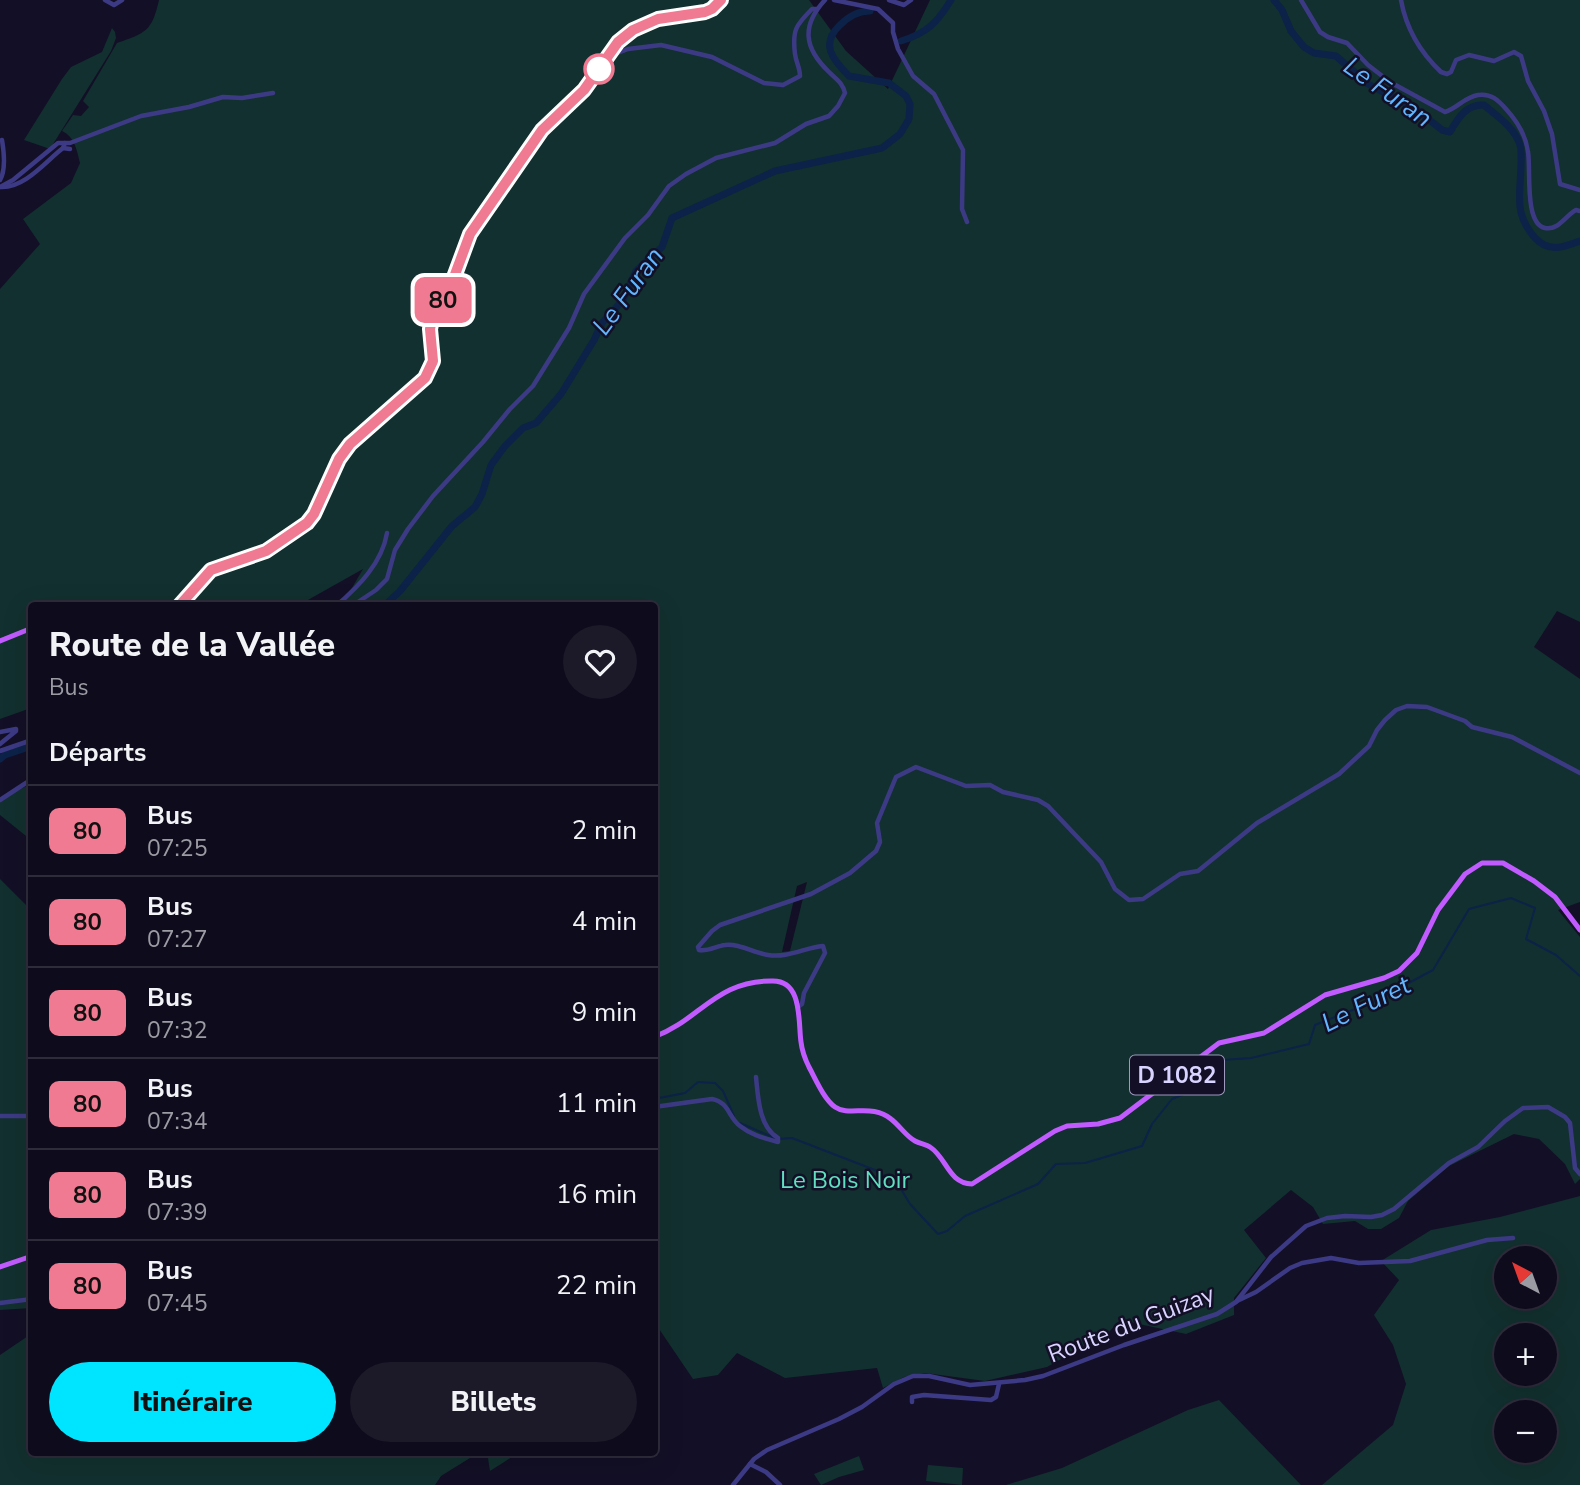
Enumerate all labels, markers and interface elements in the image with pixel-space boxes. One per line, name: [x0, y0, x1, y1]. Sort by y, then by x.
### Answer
water label: Le Furan: [1337, 49, 1439, 135]
unlabelled marker: [584, 54, 614, 84]
water label: Le Furan: [584, 240, 672, 342]
line badge: 80: [412, 277, 474, 323]
text: 80: [429, 284, 457, 316]
text: Route de la Vallée: [49, 623, 335, 668]
button: heart: [563, 625, 637, 699]
text: Bus: [49, 672, 89, 703]
text: Départs: [49, 735, 146, 770]
text: Bus: [147, 798, 193, 833]
text: 2 min: [572, 813, 637, 848]
text: 80: [73, 815, 102, 847]
text: 07:25: [147, 833, 207, 864]
text: Bus: [147, 889, 193, 924]
text: 4 min: [572, 904, 637, 939]
text: 80: [73, 906, 102, 938]
text: 07:27: [147, 924, 207, 955]
water label: Le Furet: [1316, 967, 1417, 1041]
text: Bus: [147, 980, 193, 1015]
text: 9 min: [572, 995, 637, 1030]
text: 80: [73, 997, 102, 1029]
text: 07:32: [147, 1015, 207, 1046]
road number: D 1082: [1130, 1056, 1224, 1094]
text: Bus: [147, 1071, 193, 1106]
text: 11 min: [556, 1086, 637, 1121]
text: 80: [73, 1088, 102, 1120]
text: 07:34: [147, 1106, 207, 1137]
text: Bus: [147, 1162, 193, 1197]
park label: Le Bois Noir: [780, 1164, 910, 1196]
text: 16 min: [556, 1177, 637, 1212]
text: 80: [73, 1179, 102, 1211]
text: 07:39: [147, 1197, 207, 1228]
north arrow: [1494, 1246, 1558, 1309]
map controls: [1494, 1246, 1557, 1463]
text: Bus: [147, 1253, 193, 1288]
text: 22 min: [556, 1268, 637, 1303]
text: 80: [73, 1270, 102, 1302]
street label: Route du Guizay: [1043, 1277, 1219, 1370]
text: 07:45: [147, 1288, 207, 1319]
button: +: [1494, 1323, 1557, 1386]
button: Itinéraire: [49, 1362, 336, 1442]
button: Billets: [350, 1362, 637, 1442]
button: −: [1494, 1400, 1557, 1463]

